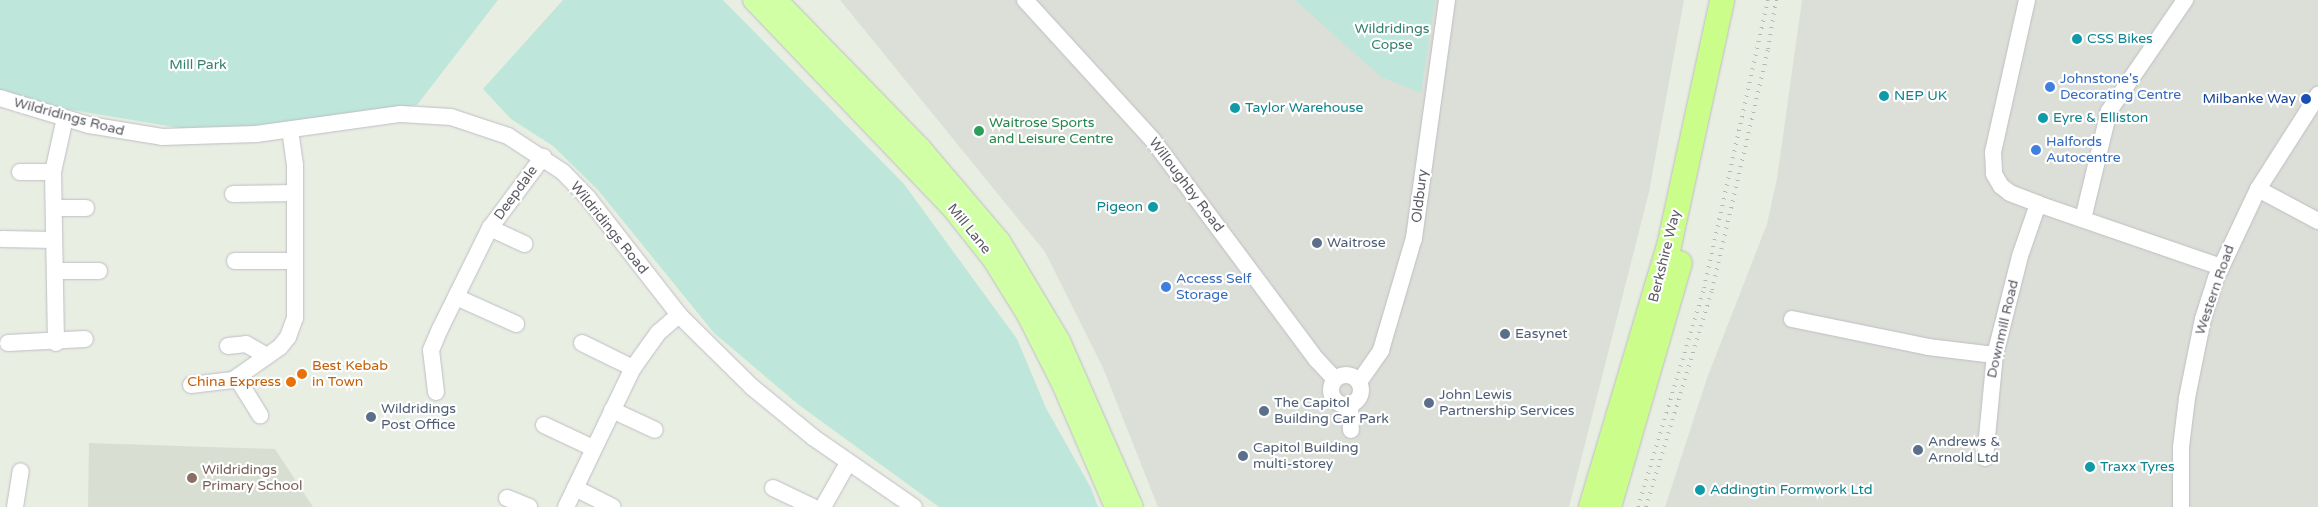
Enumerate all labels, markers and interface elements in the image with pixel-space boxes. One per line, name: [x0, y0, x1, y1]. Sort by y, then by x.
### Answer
park label: Wildridings Copse: [1354, 21, 1430, 54]
place label: CSS Bikes: [2087, 31, 2153, 47]
marker: CSS Bikes: [2071, 33, 2083, 45]
park label: Mill Park: [169, 57, 227, 73]
place label: Johnstone's Decorating Centre: [2060, 71, 2181, 104]
marker: Johnstone's Decorating Centre: [2044, 81, 2056, 93]
place label: NEP UK: [1894, 88, 1947, 104]
marker: NEP UK: [1878, 90, 1890, 102]
place label: Milbanke Way: [2202, 91, 2296, 107]
marker: Milbanke Way: [2300, 93, 2312, 105]
street label: Wildridings Road: [12, 94, 126, 140]
place label: Taylor Warehouse: [1245, 100, 1363, 116]
marker: Taylor Warehouse: [1229, 102, 1241, 114]
place label: Eyre & Elliston: [2053, 110, 2148, 126]
marker: Eyre & Elliston: [2037, 112, 2049, 124]
place label: Waitrose Sports and Leisure Centre: [989, 115, 1114, 148]
marker: Waitrose Sports and Leisure Centre: [973, 125, 985, 137]
street label: Willoughby Road: [1145, 134, 1227, 236]
place label: Halfords Autocentre: [2046, 134, 2121, 166]
marker: Halfords Autocentre: [2030, 144, 2042, 156]
street label: Deepdale: [491, 163, 541, 223]
street label: Oldbury: [1408, 168, 1432, 224]
street label: Wildridings Road: [567, 178, 651, 278]
place label: Pigeon: [1096, 199, 1143, 215]
street label: Mill Lane: [944, 200, 994, 258]
marker: Pigeon: [1147, 201, 1159, 213]
street label: Berkshire Way: [1645, 208, 1685, 304]
place label: Waitrose: [1327, 235, 1386, 251]
marker: Waitrose: [1311, 237, 1323, 249]
street label: Western Road: [2192, 243, 2238, 337]
place label: Access Self Storage: [1176, 271, 1251, 304]
street label: Downmill Road: [1984, 278, 2022, 380]
marker: Access Self Storage: [1160, 281, 1172, 293]
place label: Easynet: [1515, 326, 1568, 342]
marker: Easynet: [1499, 328, 1511, 340]
place label: Best Kebab in Town: [312, 358, 388, 391]
marker: Best Kebab in Town: [296, 368, 308, 380]
place label: China Express: [187, 374, 281, 390]
marker: China Express: [285, 376, 297, 388]
place label: John Lewis Partnership Services: [1439, 387, 1575, 420]
place label: The Capitol Building Car Park: [1274, 395, 1389, 428]
marker: John Lewis Partnership Services: [1423, 397, 1435, 409]
place label: Wildridings Post Office: [381, 401, 456, 434]
marker: The Capitol Building Car Park: [1258, 405, 1270, 417]
marker: Wildridings Post Office: [365, 411, 377, 423]
place label: Andrews & Arnold Ltd: [1928, 434, 2000, 467]
place label: Capitol Building multi-storey: [1253, 440, 1359, 472]
marker: Andrews & Arnold Ltd: [1912, 444, 1924, 456]
marker: Capitol Building multi-storey: [1237, 450, 1249, 462]
place label: Traxx Tyres: [2100, 459, 2175, 475]
marker: Traxx Tyres: [2084, 461, 2096, 473]
place label: Wildridings Primary School: [202, 462, 303, 494]
marker: Wildridings Primary School: [186, 472, 198, 484]
place label: Addingtin Formwork Ltd: [1710, 482, 1873, 498]
marker: Addingtin Formwork Ltd: [1694, 484, 1706, 496]

